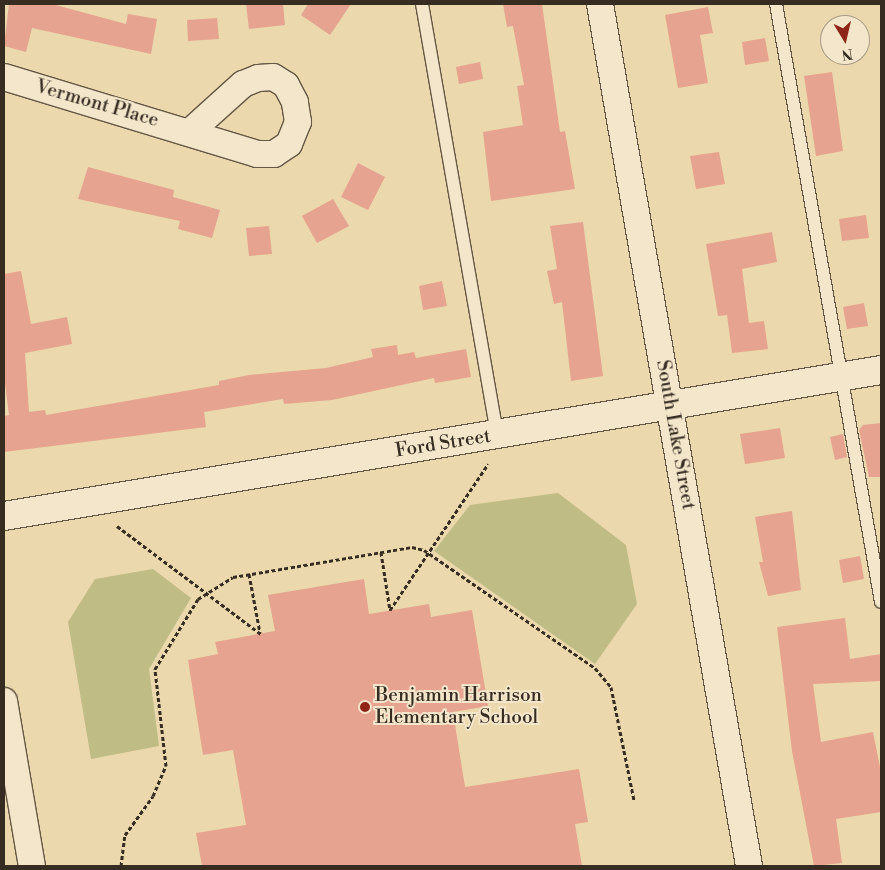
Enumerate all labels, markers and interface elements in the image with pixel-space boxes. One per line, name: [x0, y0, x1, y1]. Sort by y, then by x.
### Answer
north arrow: [820, 15, 870, 65]
text: N: [840, 44, 854, 64]
street label: Vermont Place: [33, 76, 161, 132]
street label: South Lake Street: [651, 358, 699, 512]
street label: Ford Street: [394, 425, 492, 463]
place label: Benjamin Harrison Elementary School: [375, 685, 542, 729]
marker: Benjamin Harrison Elementary School: [359, 701, 371, 713]

